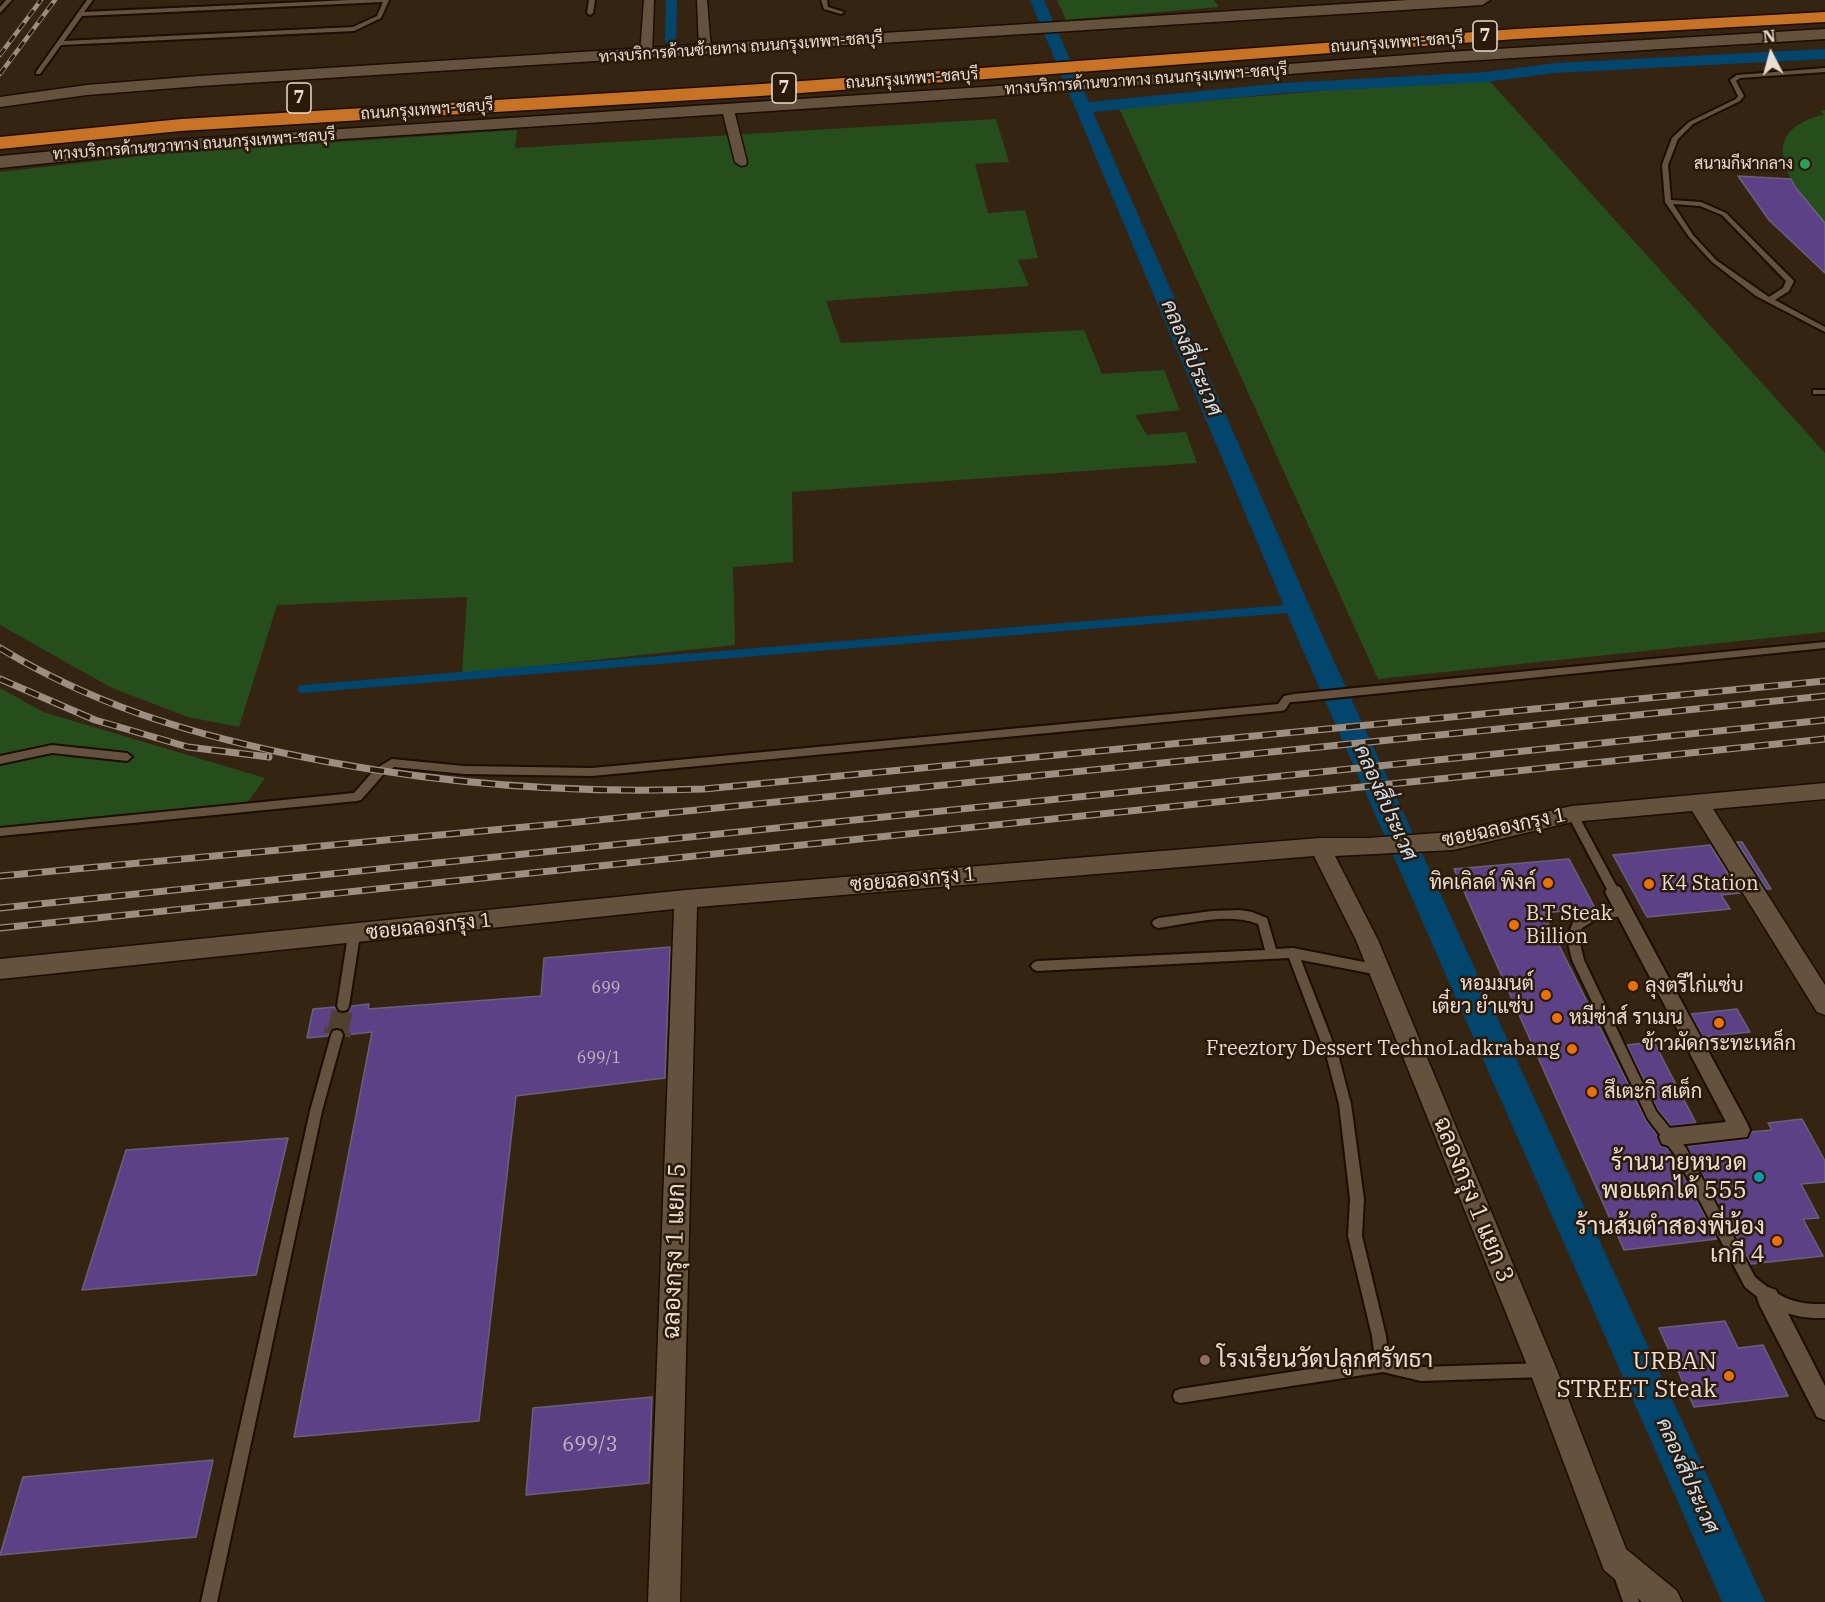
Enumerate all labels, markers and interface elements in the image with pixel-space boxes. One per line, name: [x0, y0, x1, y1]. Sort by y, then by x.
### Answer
road number: 7: [1473, 21, 1497, 51]
north arrow: [1741, 24, 1801, 84]
text: N: [1762, 25, 1776, 47]
street label: ทางบริการด้านซ้ายทาง ถนนกรุงเทพฯ-ชลบุรี: [598, 28, 884, 68]
street label: ถนนกรุงเทพฯ-ชลบุรี: [1330, 29, 1464, 57]
street label: ทางบริการด้านขวาทาง ถนนกรุงเทพฯ-ชลบุรี: [1004, 61, 1288, 99]
street label: ถนนกรุงเทพฯ-ชลบุรี: [845, 65, 979, 93]
road number: 7: [772, 73, 796, 103]
road number: 7: [287, 83, 311, 113]
street label: ถนนกรุงเทพฯ-ชลบุรี: [360, 96, 494, 124]
street label: ทางบริการด้านขวาทาง ถนนกรุงเทพฯ-ชลบุรี: [52, 126, 336, 164]
place label: สนามกีฬากลาง: [1694, 154, 1793, 174]
marker: สนามกีฬากลาง: [1798, 157, 1812, 171]
water label: คลองสี่ประเวศ: [1155, 296, 1227, 420]
water label: คลองสี่ประเวศ: [1348, 741, 1422, 865]
street label: ซอยฉลองกรุง 1: [1440, 803, 1568, 853]
street label: ซอยฉลองกรุง 1: [849, 863, 977, 897]
place label: ทิคเคิลด์ พิงค์: [1429, 871, 1536, 895]
place label: K4 Station: [1661, 872, 1759, 896]
marker: ทิคเคิลด์ พิงค์: [1541, 876, 1555, 890]
marker: K4 Station: [1642, 877, 1656, 891]
place label: B.T Steak Billion: [1526, 902, 1612, 949]
street label: ซอยฉลองกรุง 1: [365, 908, 493, 946]
marker: B.T Steak Billion: [1507, 918, 1521, 932]
place label: หอมมนต์ เตี๋ยว ยำแซ่บ: [1431, 972, 1534, 1019]
place label: ลุงตรีไก่แซ่บ: [1645, 974, 1744, 998]
house number: 699: [592, 978, 620, 998]
marker: ลุงตรีไก่แซ่บ: [1626, 979, 1640, 993]
marker: หอมมนต์ เตี๋ยว ยำแซ่บ: [1539, 988, 1553, 1002]
place label: หมีซ่าส์ ราเมน: [1569, 1006, 1683, 1030]
marker: หมีซ่าส์ ราเมน: [1550, 1011, 1564, 1025]
marker: ข้าวผัดกระทะเหล็ก: [1712, 1016, 1726, 1030]
place label: ข้าวผัดกระทะเหล็ก: [1642, 1032, 1796, 1056]
place label: Freeztory Dessert TechnoLadkrabang: [1206, 1037, 1560, 1061]
marker: Freeztory Dessert TechnoLadkrabang: [1565, 1042, 1579, 1056]
house number: 699/1: [577, 1048, 621, 1068]
place label: สึเตะกิ สเต็ก: [1604, 1080, 1702, 1104]
marker: สึเตะกิ สเต็ก: [1585, 1085, 1599, 1099]
street label: ฉลองกรุง 1 แยก 3: [1427, 1113, 1519, 1287]
place label: ร้านนายหนวด พอแดกได้ 555: [1601, 1149, 1747, 1205]
street label: ฉลองกรุง 1 แยก 5: [658, 1163, 692, 1339]
marker: ร้านนายหนวด พอแดกได้ 555: [1752, 1170, 1766, 1184]
place label: ร้านส้มตำสองพี่น้อง เกกี 4: [1575, 1213, 1765, 1269]
marker: ร้านส้มตำสองพี่น้อง เกกี 4: [1770, 1234, 1784, 1248]
place label: โรงเรียนวัดปลูกศรัทธา: [1217, 1346, 1433, 1374]
place label: URBAN STREET Steak: [1557, 1348, 1717, 1404]
marker: โรงเรียนวัดปลูกศรัทธา: [1198, 1353, 1212, 1367]
marker: URBAN STREET Steak: [1722, 1369, 1736, 1383]
water label: คลองสี่ประเวศ: [1650, 1414, 1724, 1538]
house number: 699/3: [562, 1433, 618, 1457]

